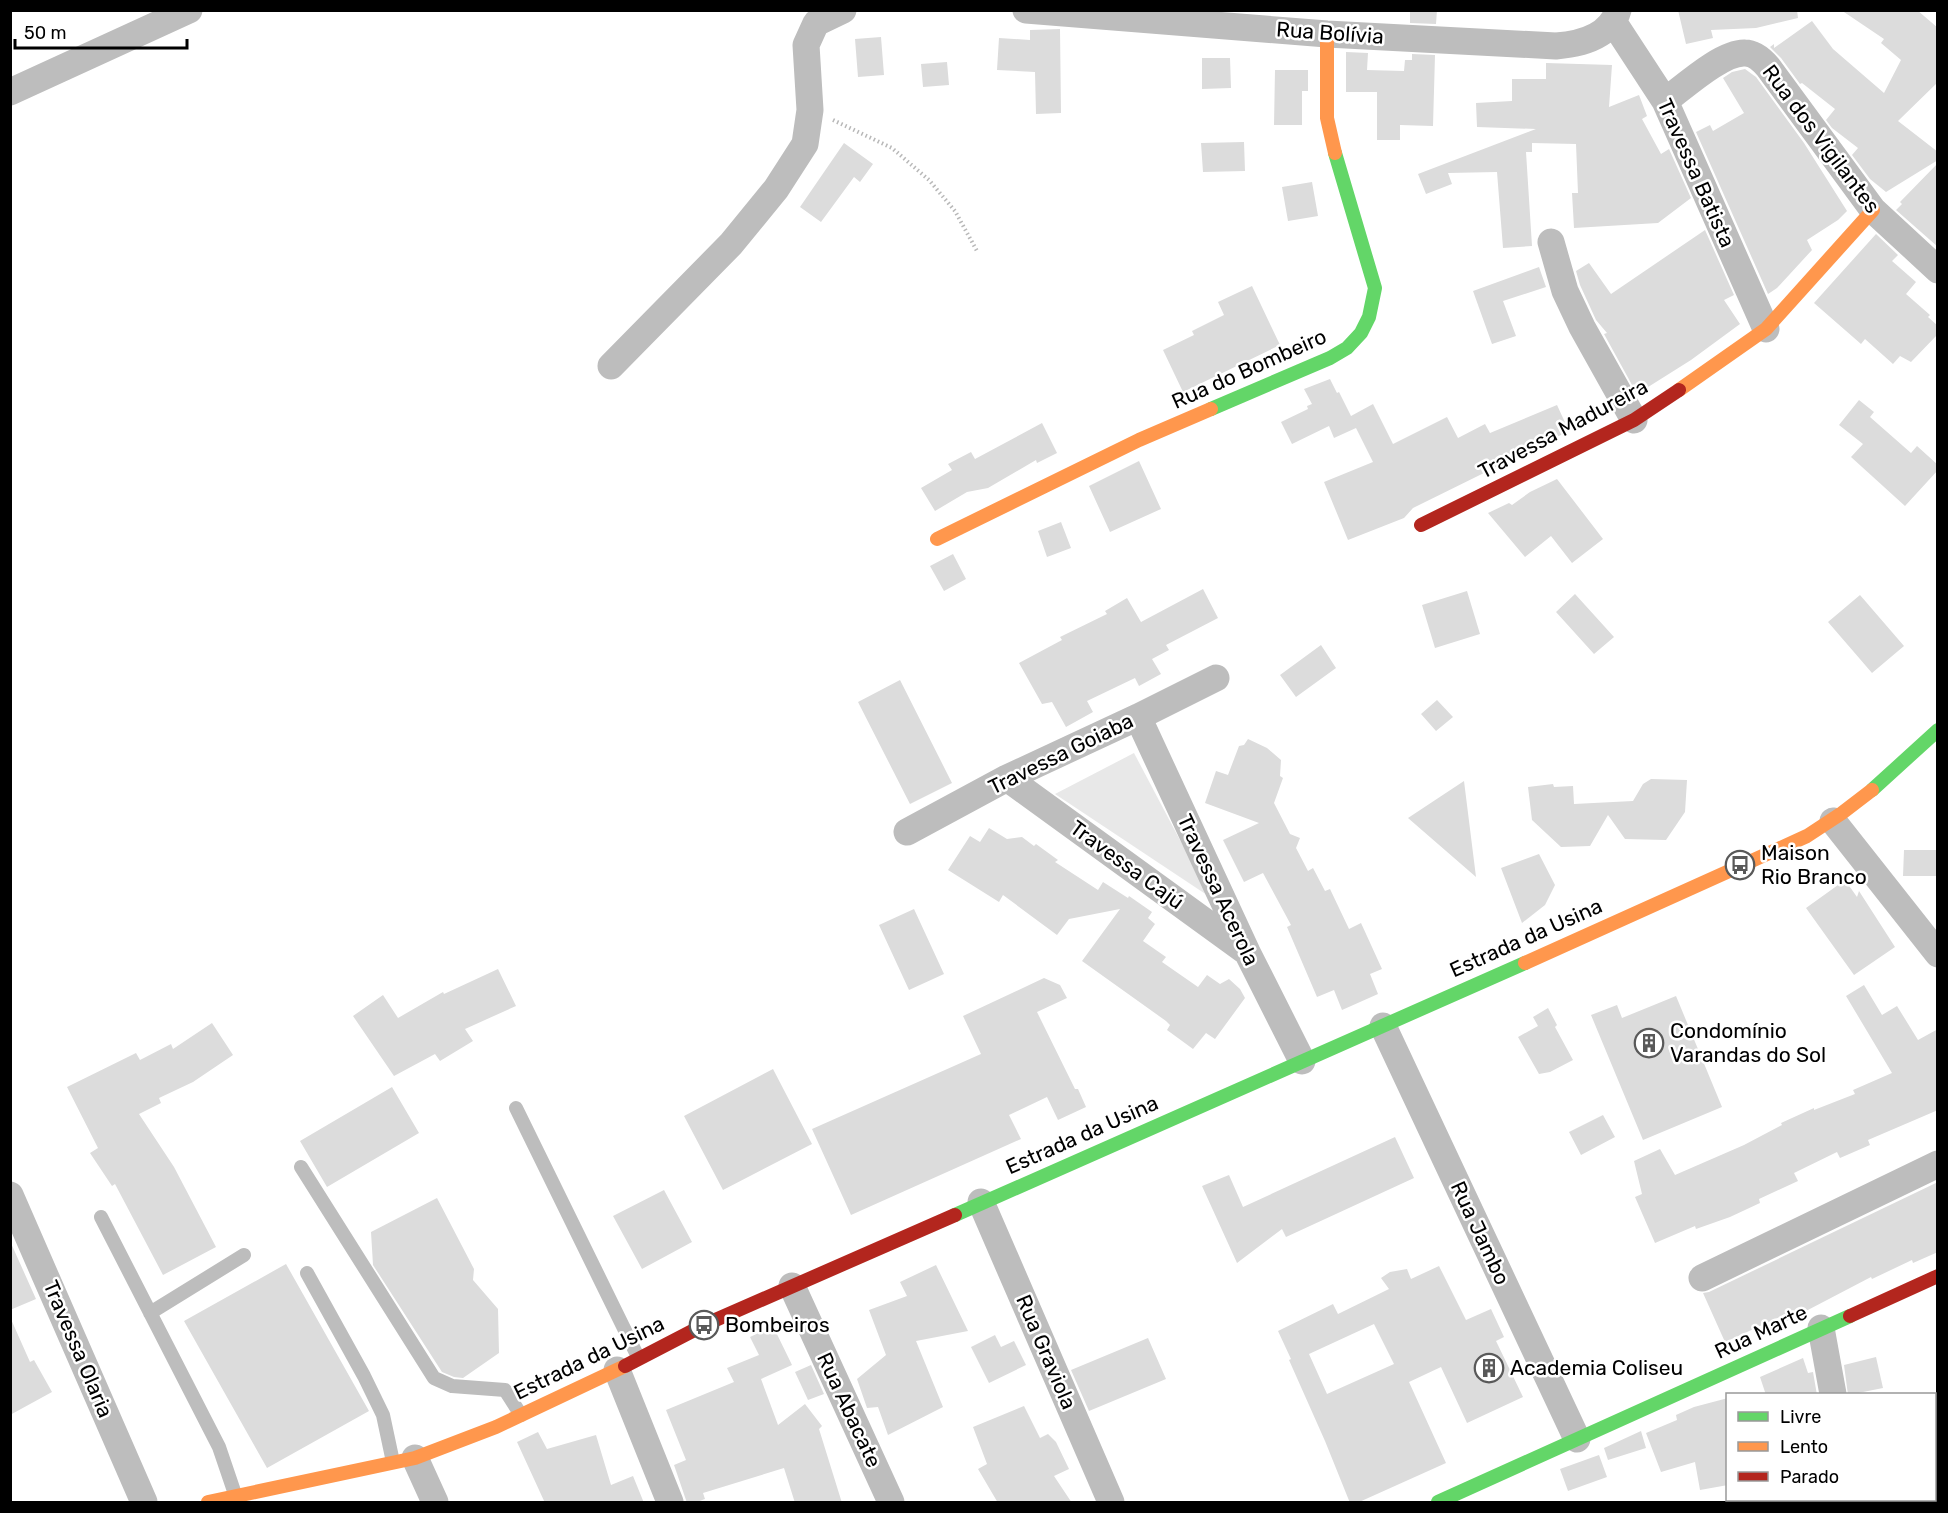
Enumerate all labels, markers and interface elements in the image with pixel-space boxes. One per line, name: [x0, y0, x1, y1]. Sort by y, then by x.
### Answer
scale bar: [15, 12, 188, 50]
street label: Rua Bolívia: [1275, 16, 1385, 49]
text: 50 m: [24, 22, 67, 44]
street label: Rua dos Vigilantes: [1757, 60, 1885, 218]
street label: Travessa Batista: [1652, 95, 1740, 251]
street label: Rua do Bombeiro: [1168, 323, 1330, 414]
street label: Travessa Madureira: [1474, 373, 1652, 484]
street label: Travessa Goiaba: [984, 708, 1137, 799]
street label: Travessa Acerola: [1172, 810, 1264, 969]
street label: Travessa Cajú: [1066, 815, 1189, 914]
place label: Maison Rio Branco: [1761, 840, 1867, 889]
bus stop icon: Maison Rio Branco: [1724, 849, 1756, 881]
street label: Estrada da Usina: [1446, 893, 1606, 982]
place label: Condomínio Varandas do Sol: [1670, 1018, 1826, 1067]
building icon: Condomínio Varandas do Sol: [1633, 1027, 1665, 1059]
street label: Estrada da Usina: [1002, 1090, 1162, 1179]
street label: Rua Jambo: [1446, 1177, 1515, 1288]
street label: Travessa Olaria: [38, 1277, 119, 1421]
street label: Rua Graviola: [1011, 1291, 1082, 1413]
street label: Rua Marte: [1710, 1299, 1811, 1364]
bus stop icon: Bombeiros: [688, 1309, 720, 1341]
street label: Estrada da Usina: [509, 1310, 668, 1405]
place label: Bombeiros: [725, 1312, 830, 1337]
street label: Rua Abacate: [812, 1348, 887, 1471]
building icon: Academia Coliseu: [1473, 1352, 1505, 1384]
place label: Academia Coliseu: [1510, 1355, 1683, 1380]
legend: [1726, 1393, 1936, 1501]
text: Livre: [1780, 1406, 1821, 1428]
text: Lento: [1780, 1436, 1828, 1458]
text: Parado: [1780, 1466, 1839, 1488]

